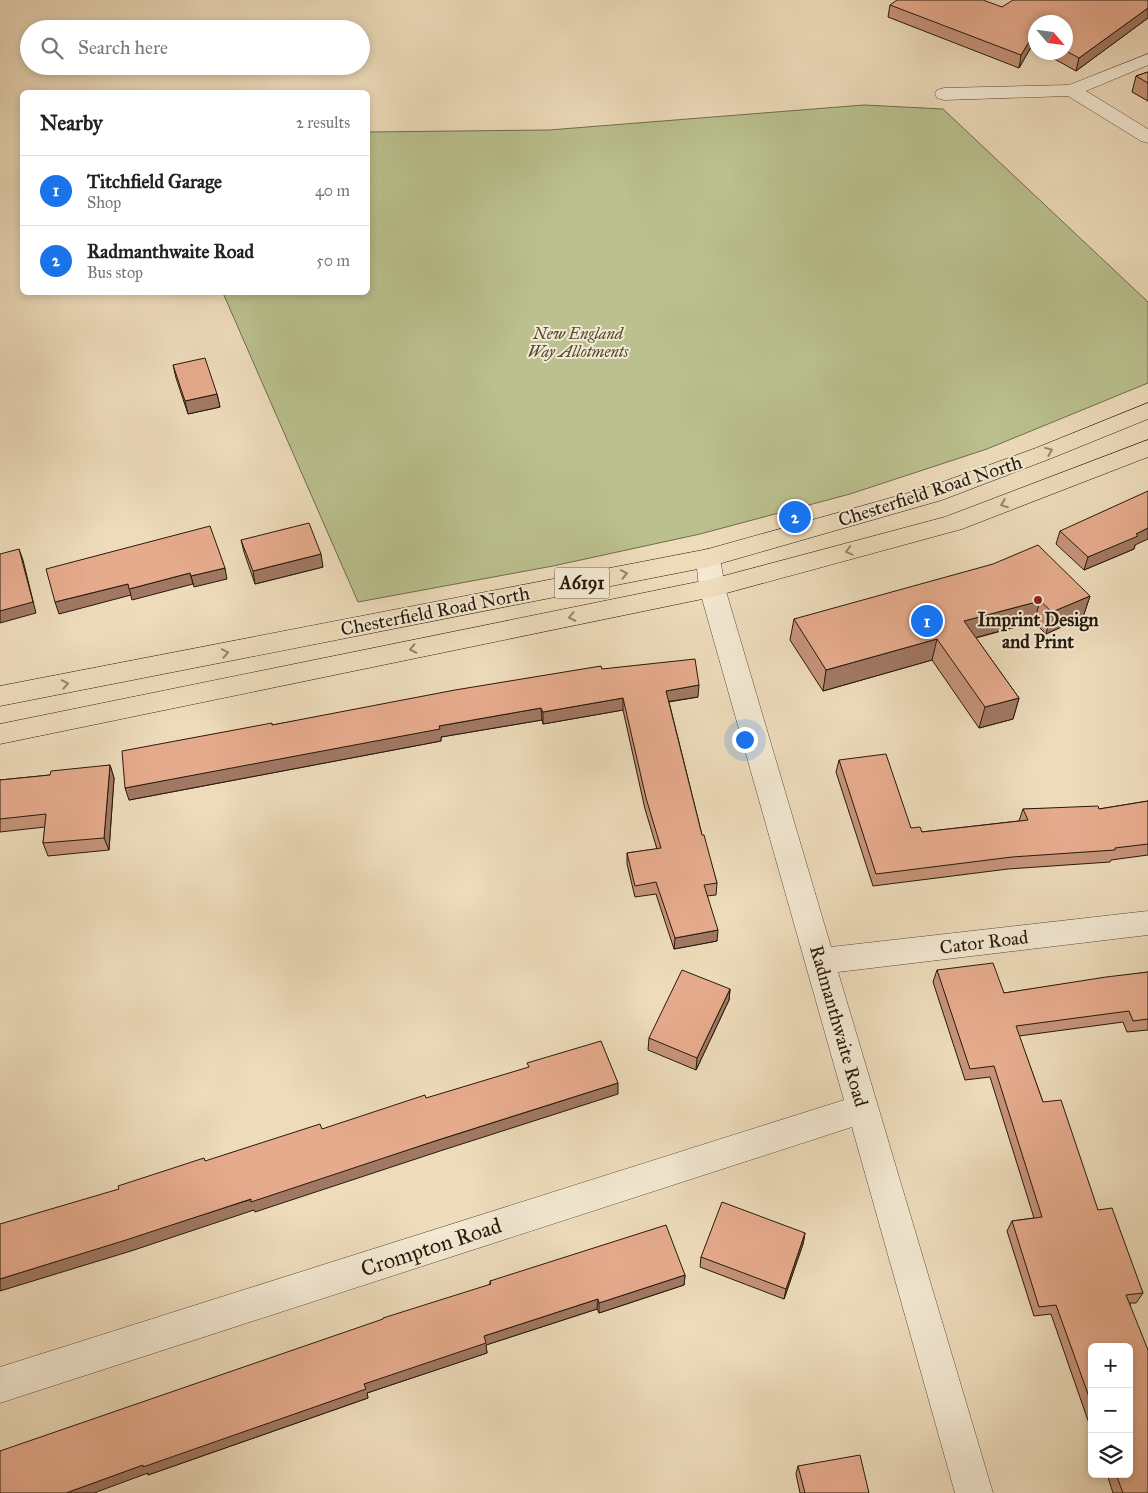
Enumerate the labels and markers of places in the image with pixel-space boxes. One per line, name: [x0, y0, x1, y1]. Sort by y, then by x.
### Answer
pin: 2: [779, 498, 811, 536]
marker: Imprint Design and Print: [1032, 594, 1044, 606]
pin: 1: [911, 602, 943, 640]
place label: Imprint Design and Print: [977, 608, 1099, 653]

